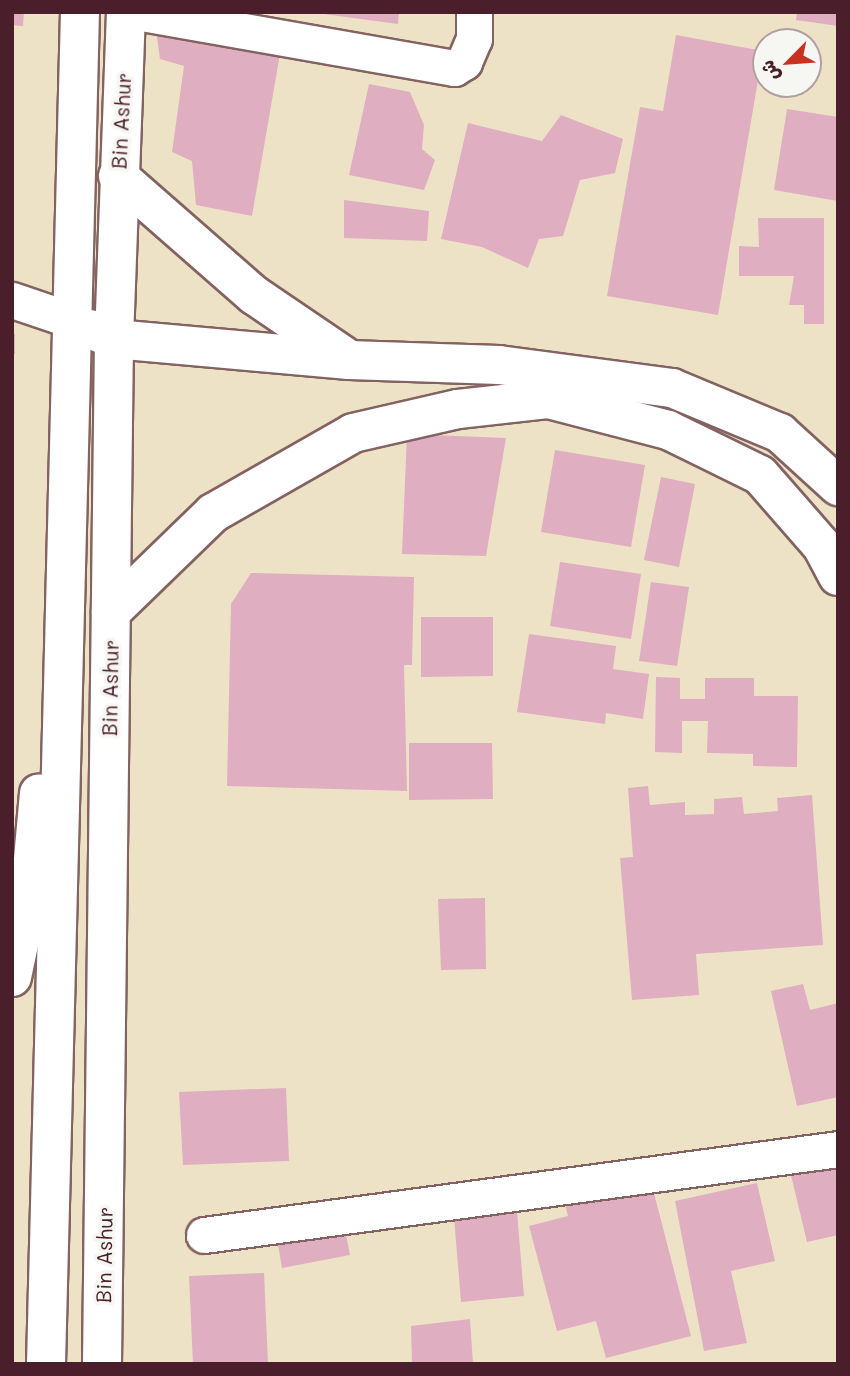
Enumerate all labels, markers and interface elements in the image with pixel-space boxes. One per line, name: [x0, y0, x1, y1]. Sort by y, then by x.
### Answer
north arrow: [752, 28, 822, 98]
text: ش: [754, 56, 785, 86]
street label: Bin Ashur: [106, 72, 136, 170]
street label: Bin Ashur: [97, 640, 123, 736]
street label: Bin Ashur: [91, 1207, 117, 1303]

